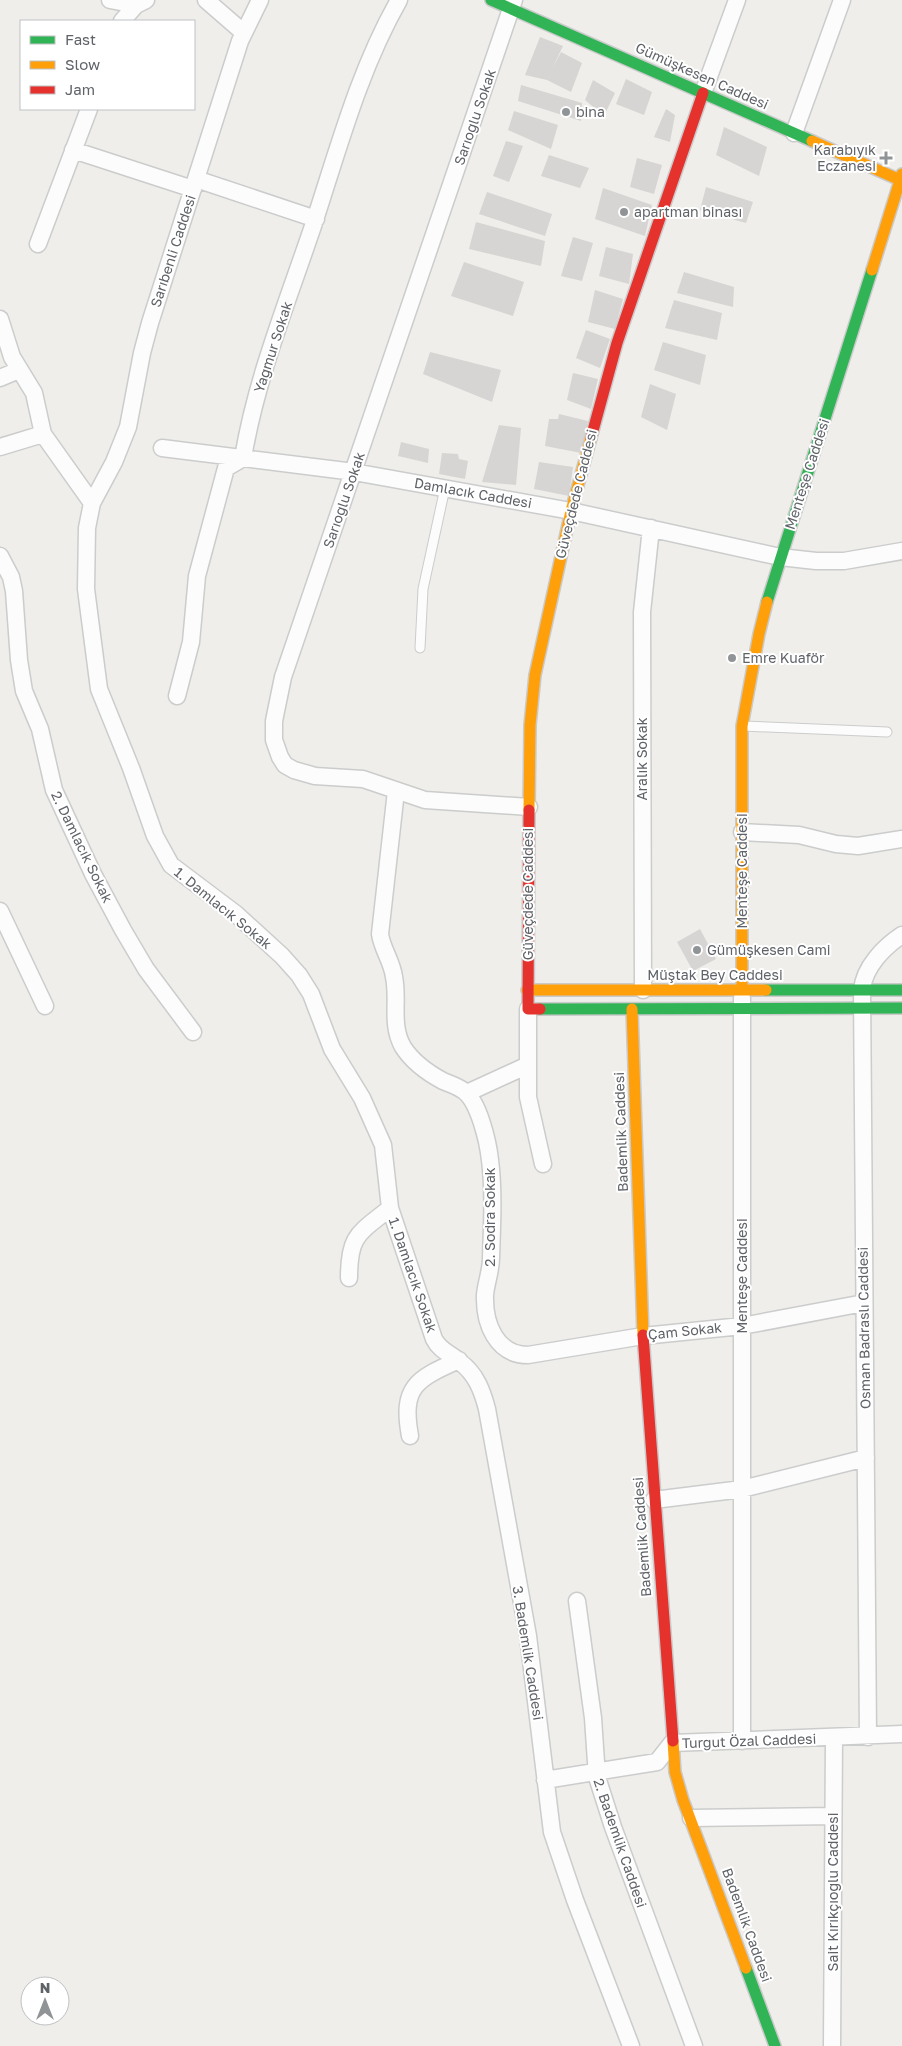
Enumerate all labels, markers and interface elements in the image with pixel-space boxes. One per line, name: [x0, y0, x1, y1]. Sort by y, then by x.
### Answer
legend: [20, 20, 195, 110]
text: Fast: [65, 30, 96, 48]
street label: Gümüşkesen Caddesi: [633, 38, 771, 113]
text: Slow: [65, 55, 100, 73]
street label: Sarıoğlu Sokak: [450, 66, 499, 167]
text: Jam: [65, 80, 95, 98]
place label: bina: [576, 103, 605, 120]
marker: bina: [560, 106, 572, 118]
place label: Karabıyık Eczanesi: [813, 141, 876, 174]
marker: Karabıyık Eczanesi: [880, 152, 892, 164]
street label: Sarıbenli Caddesi: [146, 193, 199, 309]
place label: apartman binası: [634, 203, 742, 220]
marker: apartman binası: [618, 206, 630, 218]
street label: Yağmur Sokak: [250, 299, 295, 395]
street label: Menteşe Caddesi: [781, 416, 832, 531]
street label: Güveçdede Caddesi: [551, 428, 600, 560]
street label: Sarıoğlu Sokak: [319, 449, 368, 550]
street label: Damlacık Caddesi: [413, 474, 533, 511]
place label: Emre Kuaför: [742, 649, 825, 666]
marker: Emre Kuaför: [726, 652, 738, 664]
street label: Aralık Sokak: [633, 717, 650, 801]
street label: 2. Damlacık Sokak: [48, 788, 117, 905]
street label: Menteşe Caddesi: [733, 813, 750, 929]
street label: Güveçdede Caddesi: [519, 828, 536, 960]
street label: 1. Damlacık Sokak: [171, 863, 276, 952]
place label: Gümüşkesen Cami: [707, 941, 831, 958]
marker: Gümüşkesen Cami: [691, 944, 703, 956]
street label: Müştak Bey Caddesi: [647, 966, 783, 983]
street label: Bademlik Caddesi: [610, 1072, 631, 1192]
street label: 2. Sodra Sokak: [481, 1167, 498, 1267]
street label: 1. Damlacık Sokak: [386, 1215, 441, 1335]
street label: Menteşe Caddesi: [733, 1218, 750, 1334]
street label: Osman Badraslı Caddesi: [854, 1247, 873, 1409]
street label: Çam Sokak: [647, 1318, 723, 1343]
street label: Bademlik Caddesi: [629, 1477, 654, 1597]
street label: 3. Bademlik Caddesi: [509, 1584, 548, 1721]
street label: Turgut Özal Caddesi: [681, 1730, 817, 1751]
street label: 2. Bademlik Caddesi: [590, 1776, 651, 1910]
street label: Sait Kırıkçıoğlu Caddesi: [824, 1813, 841, 1971]
street label: Bademlik Caddesi: [719, 1866, 776, 1984]
north arrow: [20, 1976, 70, 2026]
text: N: [40, 1979, 50, 1996]

